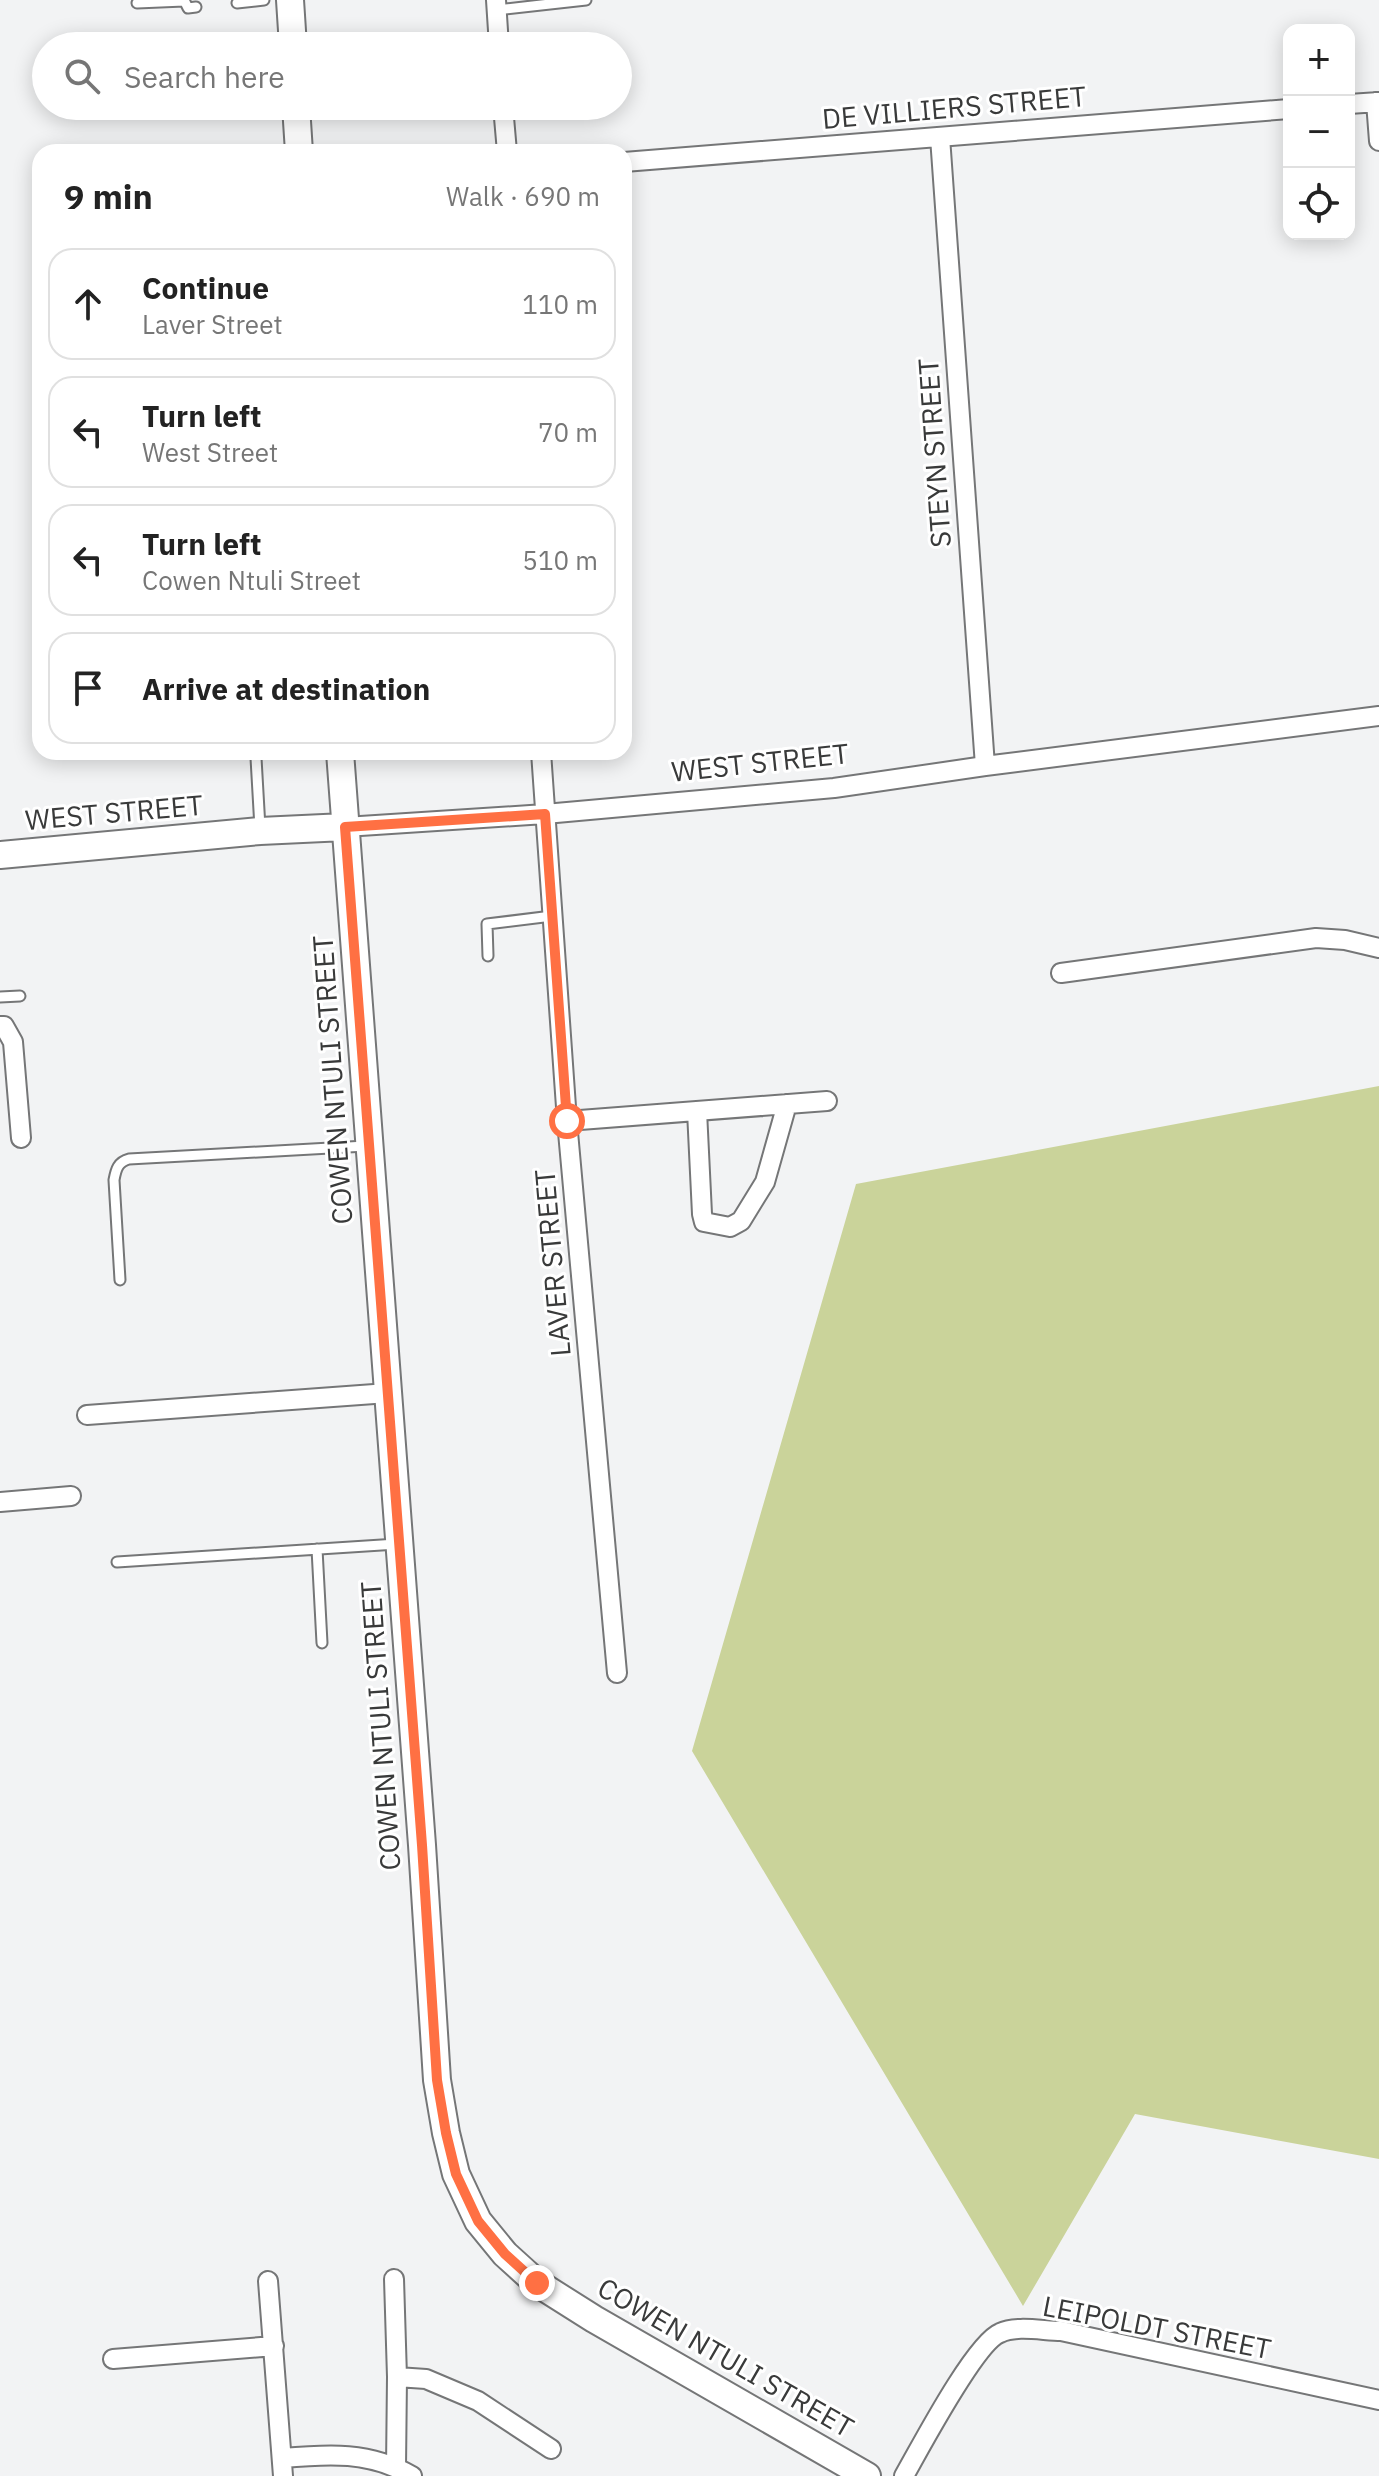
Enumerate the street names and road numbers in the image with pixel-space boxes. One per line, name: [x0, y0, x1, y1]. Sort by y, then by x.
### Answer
street label: DE VILLIERS STREET: [820, 77, 1088, 137]
street label: STEYN STREET: [909, 357, 959, 549]
street label: WEST STREET: [669, 734, 851, 790]
street label: WEST STREET: [24, 786, 204, 838]
street label: COWEN NTULI STREET: [303, 934, 361, 1226]
street label: LAVER STREET: [525, 1168, 579, 1358]
street label: COWEN NTULI STREET: [351, 1580, 409, 1872]
street label: COWEN NTULI STREET: [591, 2269, 861, 2445]
street label: LEIPOLDT STREET: [1040, 2287, 1274, 2367]

